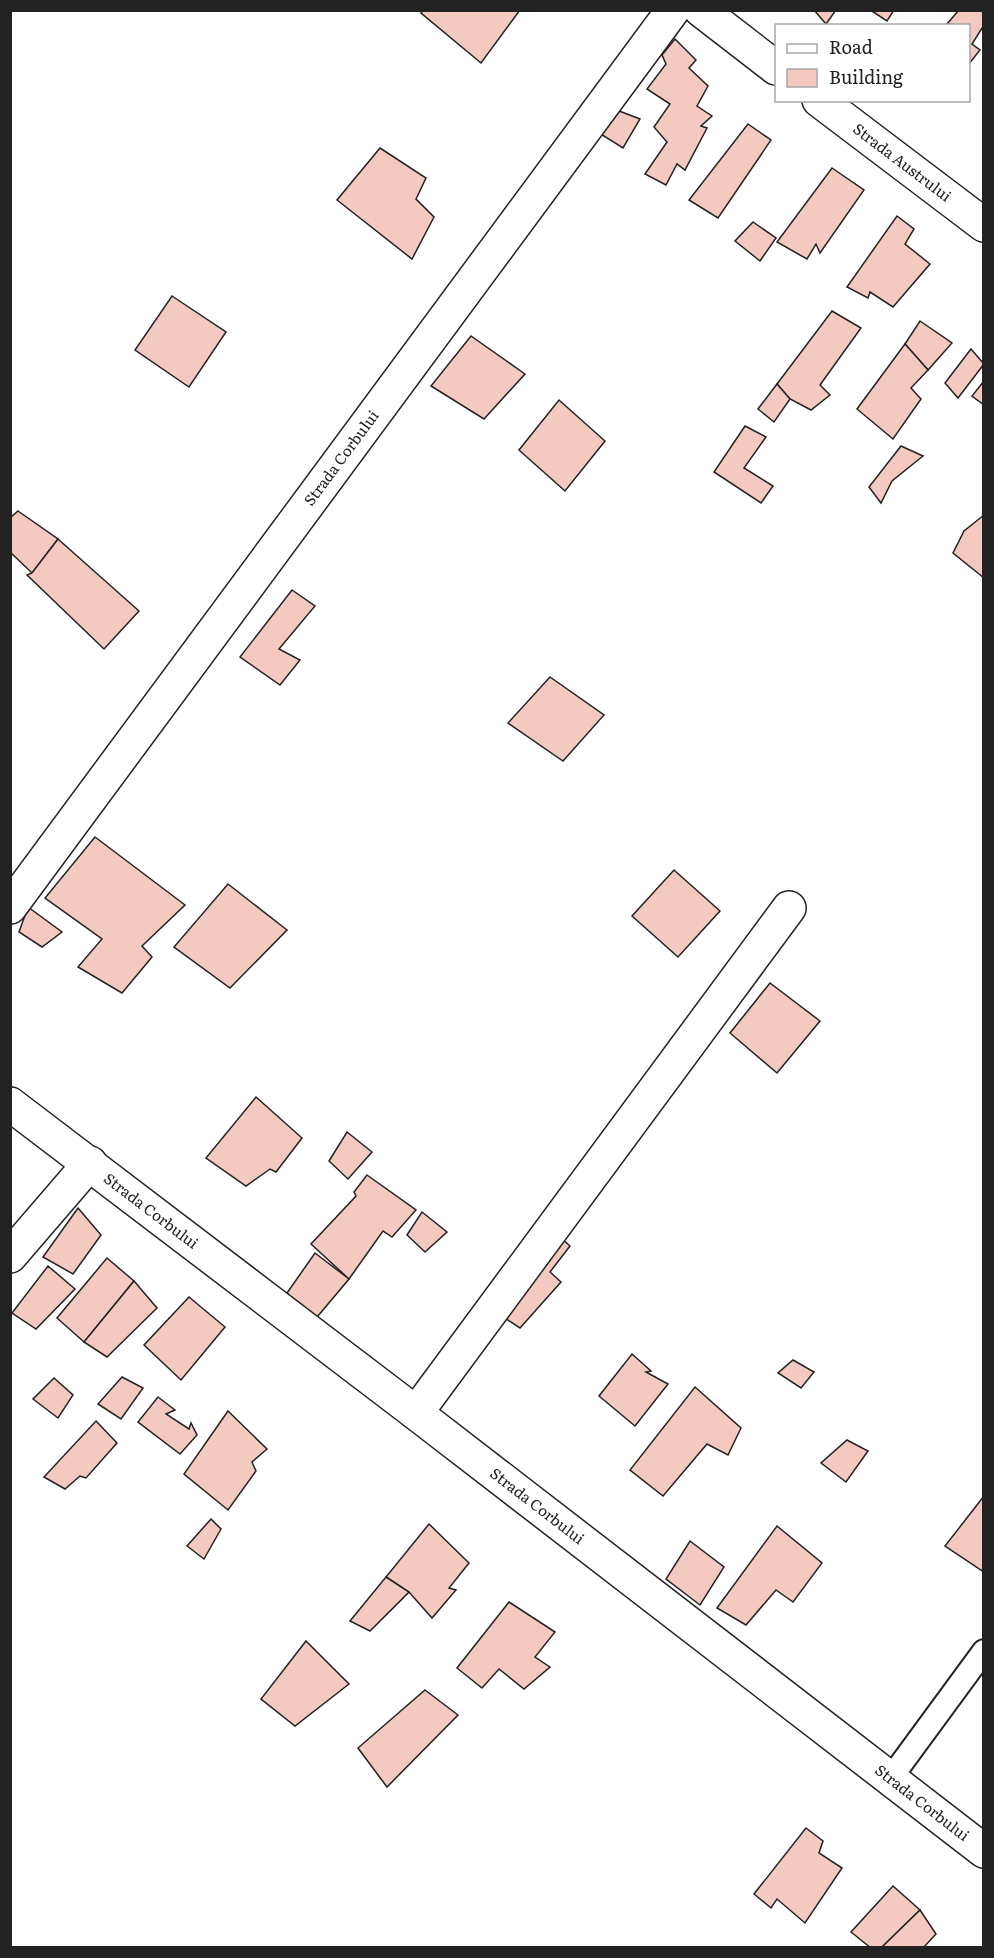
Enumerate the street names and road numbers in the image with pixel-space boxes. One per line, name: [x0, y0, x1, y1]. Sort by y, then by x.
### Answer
street label: Strada Austrului: [849, 117, 957, 206]
street label: Strada Corbului: [297, 405, 384, 510]
street label: Strada Corbului: [100, 1166, 204, 1254]
street label: Strada Corbului: [486, 1461, 590, 1549]
street label: Strada Corbului: [871, 1758, 975, 1846]

